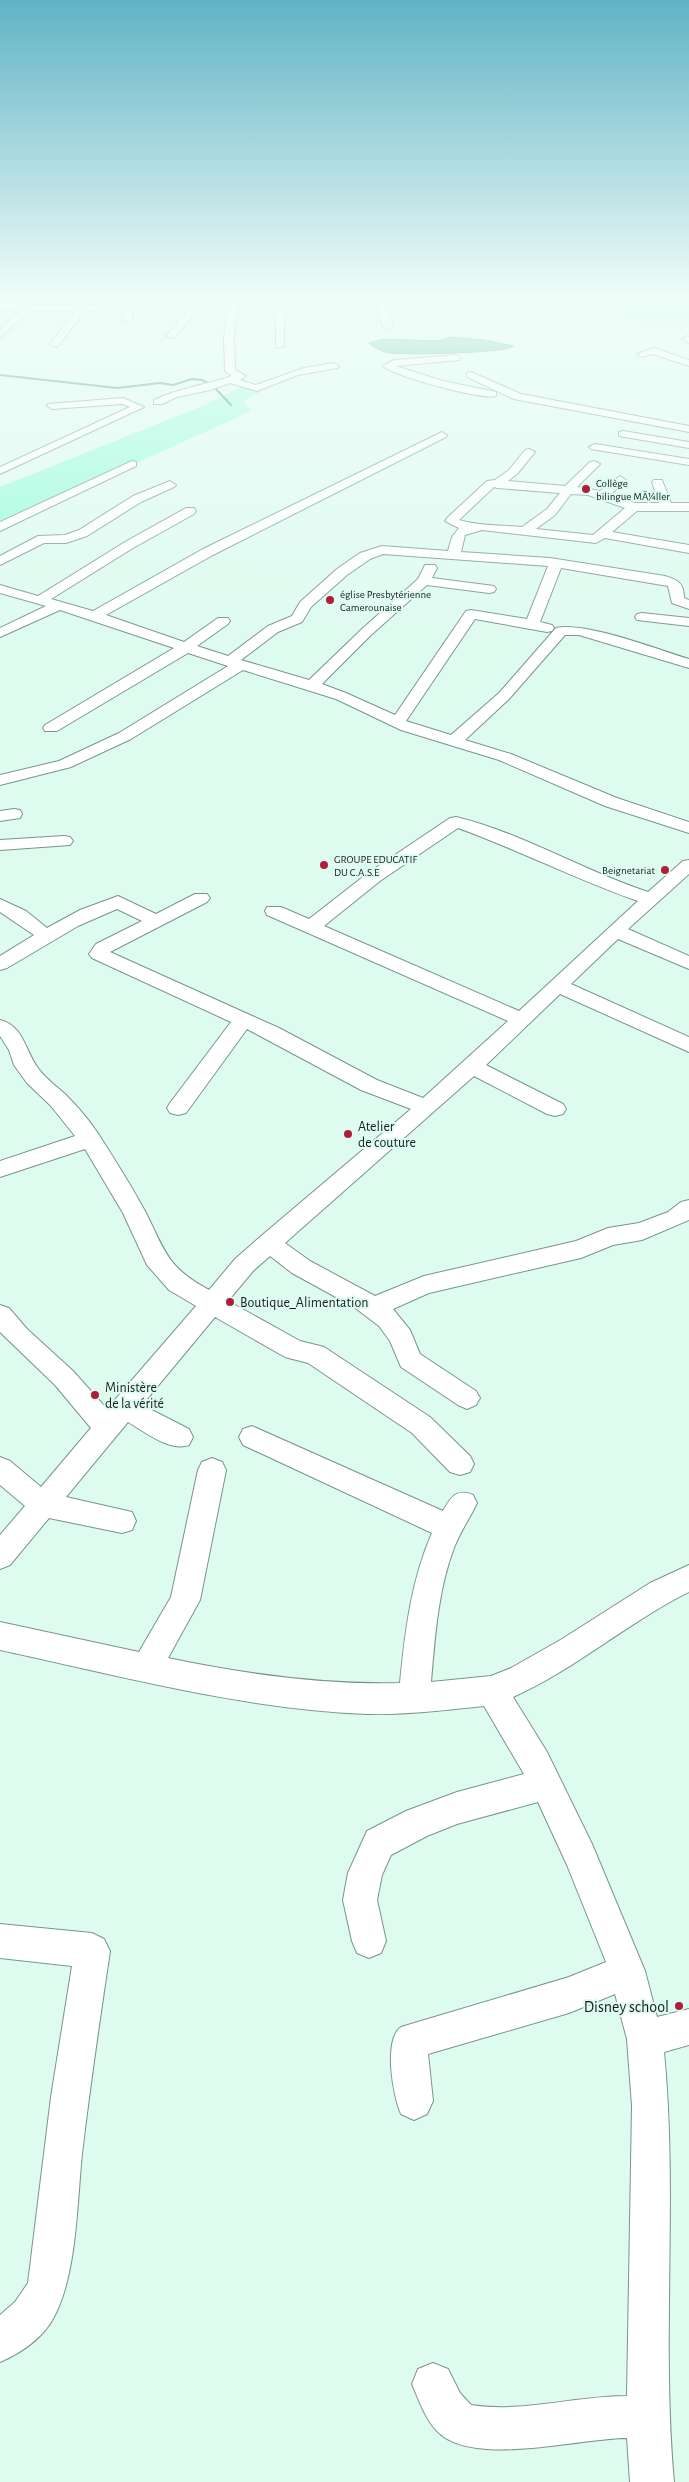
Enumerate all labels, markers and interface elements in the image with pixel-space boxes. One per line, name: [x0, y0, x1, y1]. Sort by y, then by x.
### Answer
place label: Collège bilingue MÃ¼ller: [596, 478, 670, 502]
marker: Collège bilingue MÃ¼ller: [580, 483, 592, 495]
place label: église Presbytérienne Camerounaise: [340, 589, 431, 613]
marker: église Presbytérienne Camerounaise: [324, 594, 336, 606]
place label: GROUPE EDUCATIF DU C.A.S.E: [334, 854, 417, 878]
marker: GROUPE EDUCATIF DU C.A.S.E: [318, 859, 330, 871]
marker: Beignetariat: [659, 864, 671, 876]
place label: Beignetariat: [602, 865, 655, 876]
place label: Atelier de couture: [358, 1120, 416, 1150]
marker: Atelier de couture: [342, 1128, 354, 1140]
marker: Boutique_Alimentation: [224, 1296, 236, 1308]
place label: Boutique_Alimentation: [240, 1296, 368, 1310]
place label: Ministère de la vérité: [105, 1381, 164, 1411]
marker: Ministère de la vérité: [89, 1389, 101, 1401]
place label: Disney school: [584, 1999, 669, 2016]
marker: Disney school: [673, 2000, 685, 2012]

